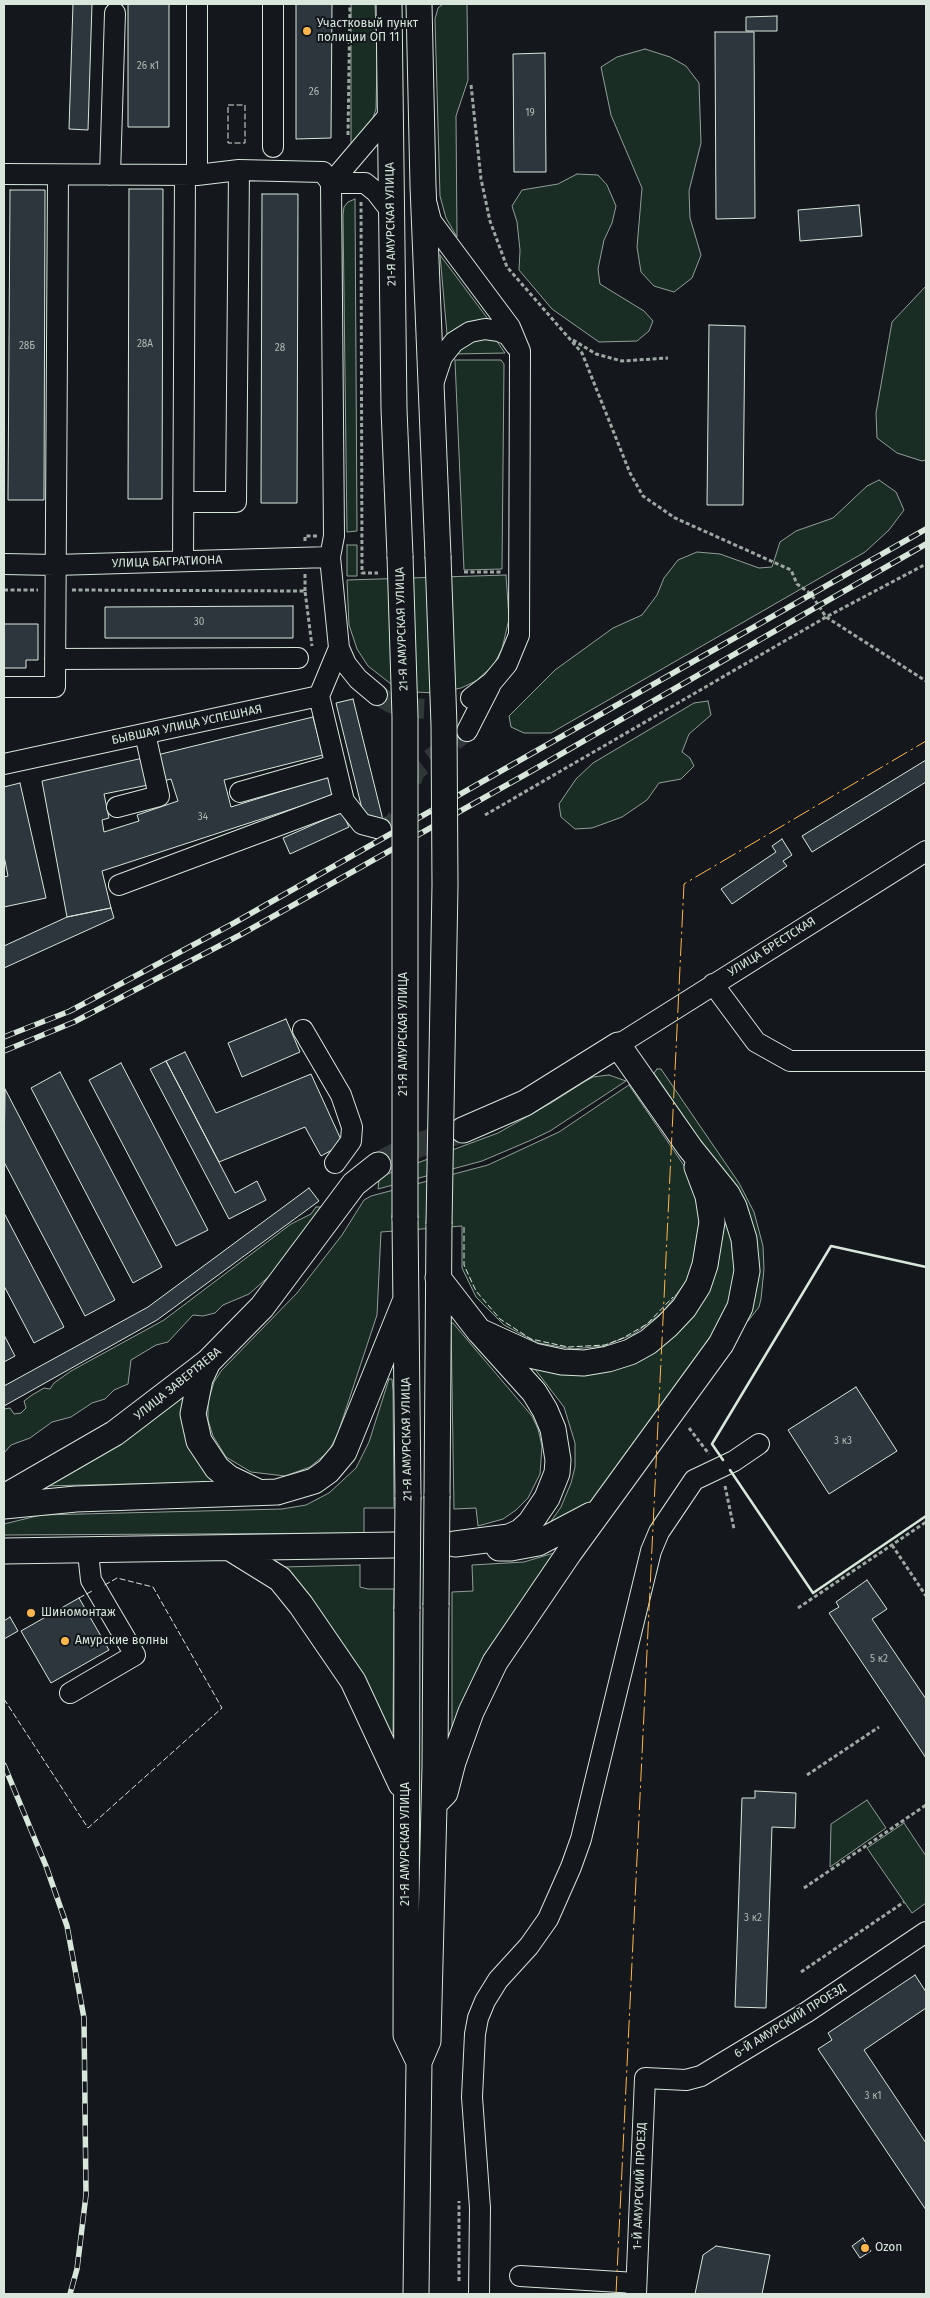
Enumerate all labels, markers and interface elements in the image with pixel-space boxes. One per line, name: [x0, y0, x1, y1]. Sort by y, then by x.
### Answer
place label: Участковый пункт полиции ОП 11: [317, 17, 418, 45]
marker: Участковый пункт полиции ОП 11: [301, 25, 313, 37]
house number: 26 к1: [137, 60, 159, 72]
house number: 26: [309, 86, 319, 98]
house number: 19: [525, 107, 535, 119]
street label: 21-Я АМУРСКАЯ УЛИЦА: [383, 162, 399, 286]
house number: 28А: [137, 338, 153, 350]
house number: 28Б: [19, 340, 35, 352]
house number: 28: [275, 342, 285, 354]
street label: УЛИЦА БАГРАТИОНА: [112, 553, 222, 571]
street label: 21-Я АМУРСКАЯ УЛИЦА: [393, 567, 411, 691]
house number: 30: [194, 616, 204, 628]
street label: БЫВШАЯ УЛИЦА УСПЕШНАЯ: [110, 702, 264, 748]
house number: 34: [198, 811, 208, 823]
street label: УЛИЦА БРЕСТСКАЯ: [725, 914, 819, 980]
street label: 21-Я АМУРСКАЯ УЛИЦА: [397, 972, 411, 1096]
street label: УЛИЦА ЗАВЕРТЯЕВА: [132, 1345, 224, 1423]
street label: 21-Я АМУРСКАЯ УЛИЦА: [399, 1377, 415, 1501]
house number: 3 к3: [834, 1435, 852, 1447]
place label: Шиномонтаж: [41, 1606, 116, 1620]
marker: Шиномонтаж: [25, 1607, 37, 1619]
place label: Амурские волны: [75, 1634, 168, 1648]
marker: Амурские волны: [59, 1635, 71, 1647]
house number: 5 к2: [870, 1653, 888, 1665]
street label: 21-Я АМУРСКАЯ УЛИЦА: [399, 1782, 413, 1906]
house number: 3 к2: [744, 1912, 762, 1924]
street label: 6-Й АМУРСКИЙ ПРОЕЗД: [732, 1981, 848, 2061]
house number: 3 к1: [864, 2090, 882, 2102]
street label: 1-Й АМУРСКИЙ ПРОЕЗД: [631, 2122, 649, 2250]
place label: Ozon: [875, 2241, 902, 2255]
marker: Ozon: [859, 2242, 871, 2254]

